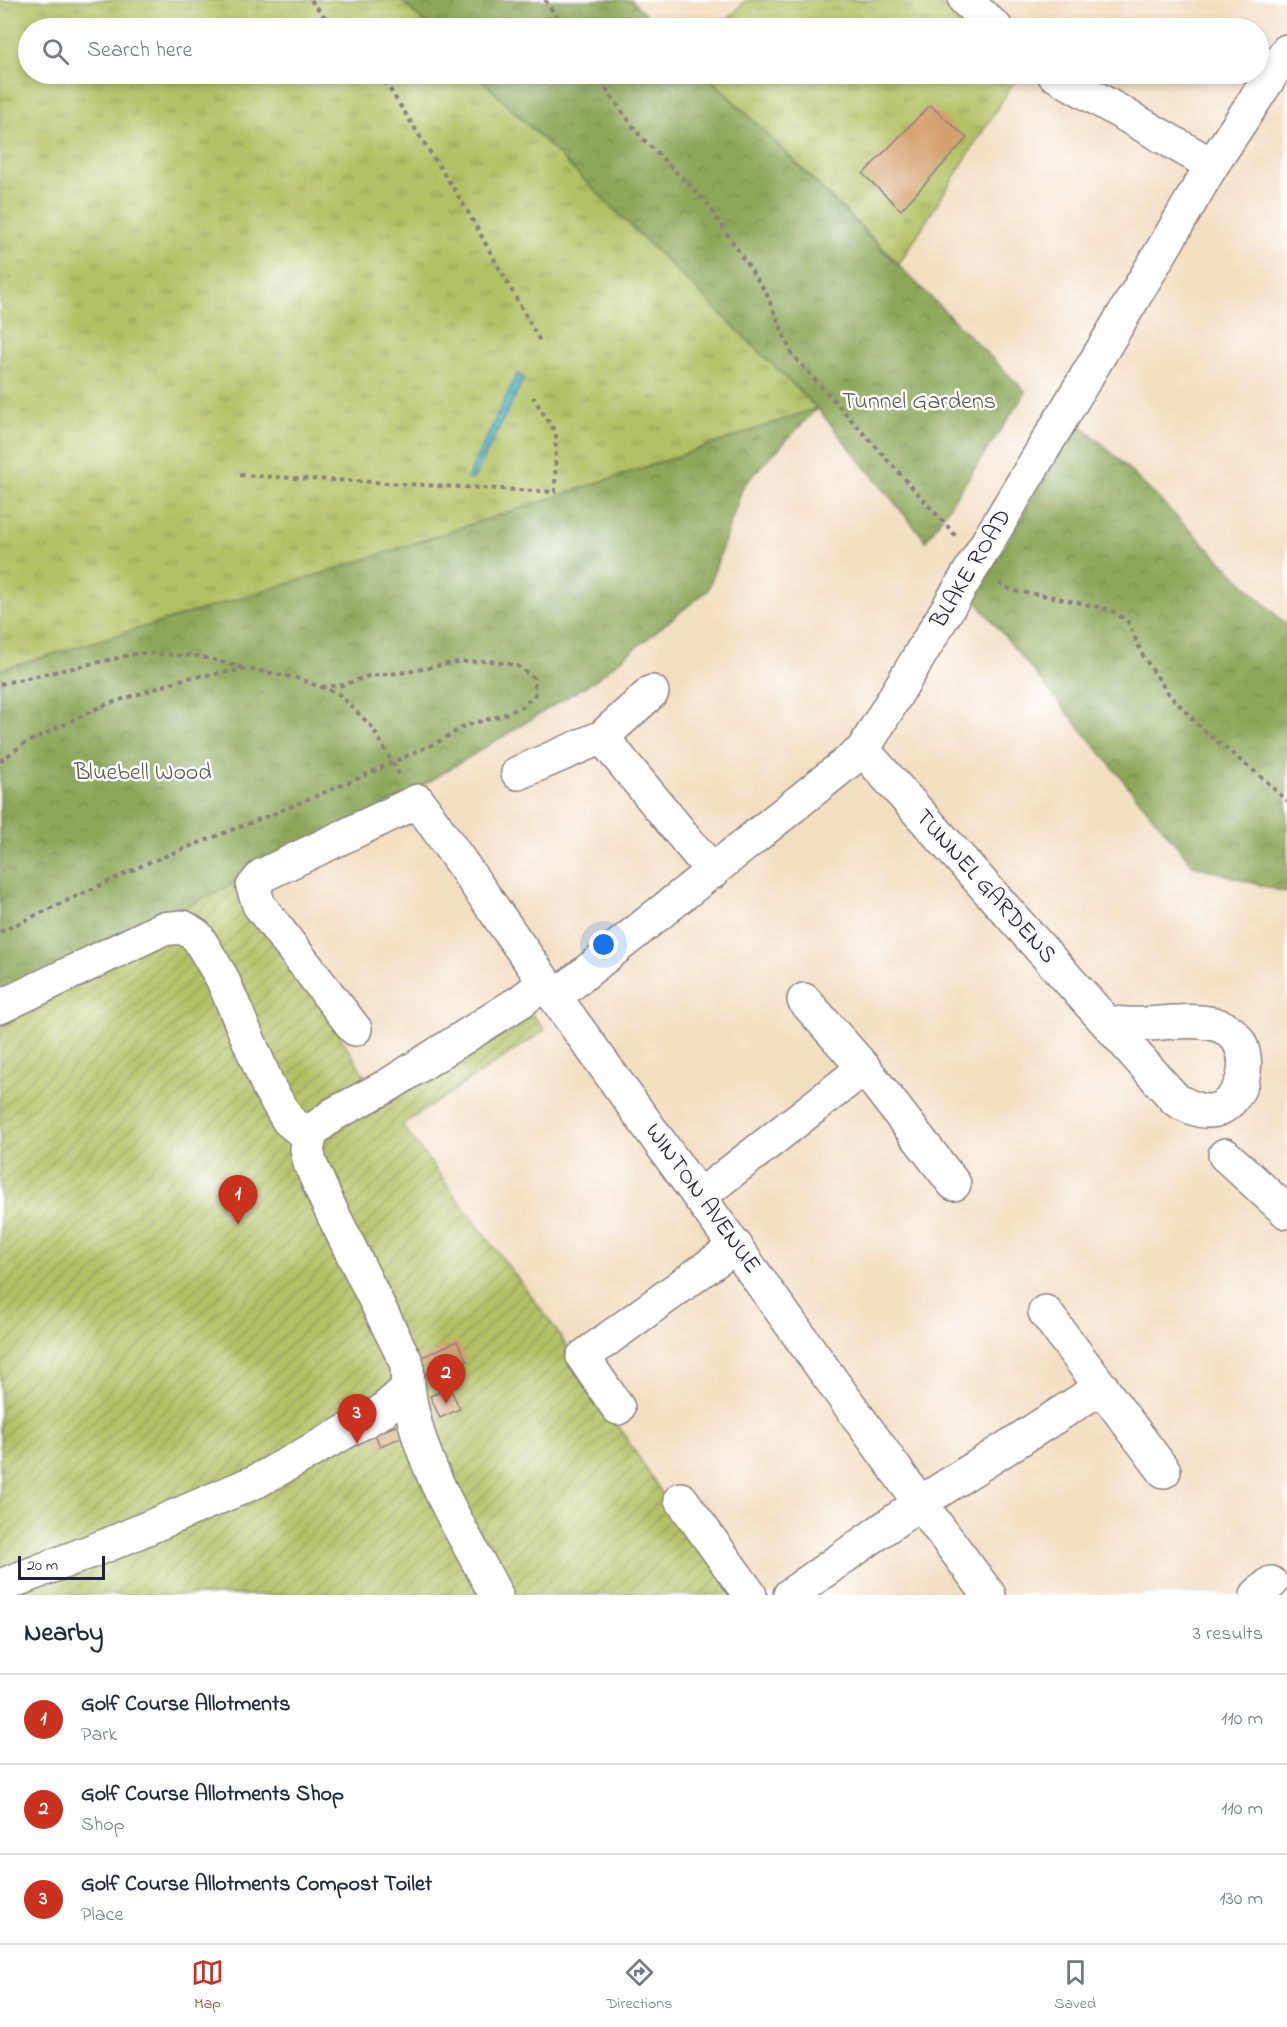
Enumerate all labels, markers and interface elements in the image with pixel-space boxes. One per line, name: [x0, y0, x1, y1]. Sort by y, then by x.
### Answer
search box: [18, 18, 1269, 84]
icon: search: [39, 35, 72, 68]
text: Search here: [87, 35, 192, 67]
park label: Tunnel Gardens: [842, 385, 996, 420]
street label: BLAKE ROAD: [922, 503, 1021, 636]
park label: Bluebell Wood: [73, 756, 212, 791]
street label: TUNNEL GARDENS: [906, 802, 1064, 972]
your location: [589, 930, 618, 959]
street label: WINTON AVENUE: [635, 1116, 769, 1282]
pin: 1: [218, 1176, 258, 1225]
pin: 2: [426, 1354, 466, 1404]
pin: 3: [338, 1394, 376, 1444]
scale bar: [18, 1553, 105, 1580]
text: 20 m: [27, 1554, 58, 1578]
text: Nearby: [24, 1615, 103, 1653]
text: 3 results: [1193, 1620, 1263, 1649]
text: Golf Course Allotments: [81, 1689, 291, 1721]
text: 1: [40, 1705, 47, 1734]
text: 110 m: [1221, 1705, 1263, 1734]
text: Park: [81, 1721, 117, 1750]
text: Golf Course Allotments Shop: [81, 1779, 344, 1811]
text: 2: [39, 1795, 48, 1824]
text: 110 m: [1221, 1795, 1263, 1824]
text: Shop: [81, 1811, 125, 1840]
text: Golf Course Allotments Compost Toilet: [81, 1869, 432, 1901]
text: 3: [39, 1885, 48, 1914]
text: 130 m: [1219, 1885, 1263, 1914]
text: Place: [81, 1901, 123, 1930]
tab: Map: [191, 1956, 224, 2016]
tab: Directions: [606, 1956, 672, 2016]
tab: Saved: [1054, 1956, 1096, 2016]

